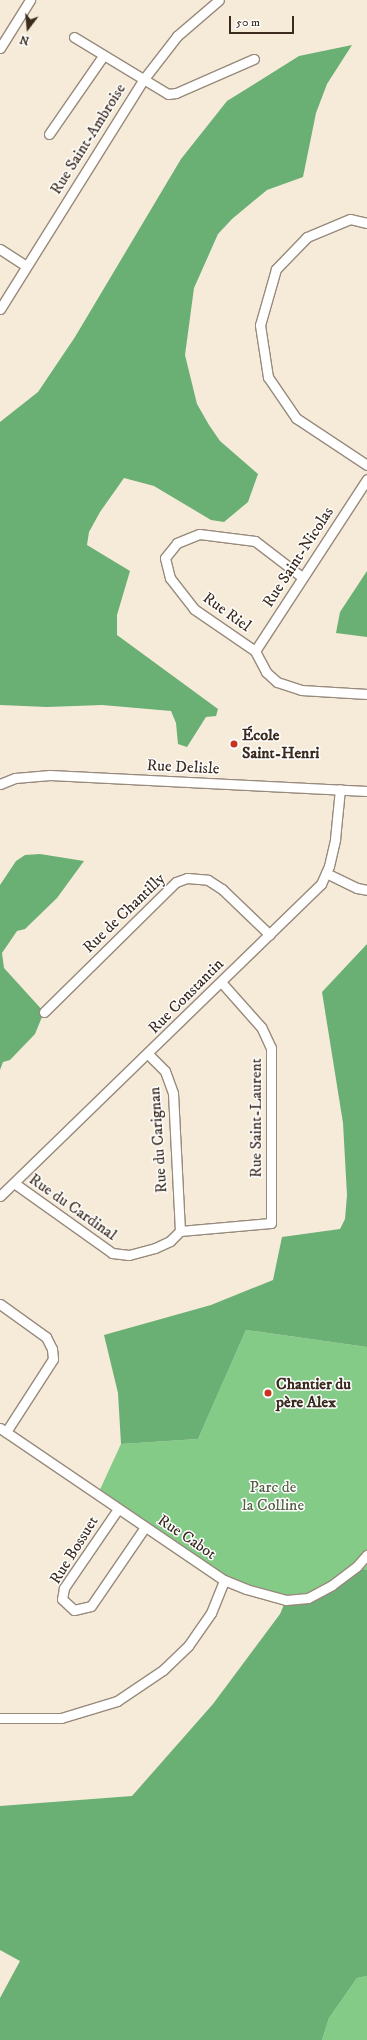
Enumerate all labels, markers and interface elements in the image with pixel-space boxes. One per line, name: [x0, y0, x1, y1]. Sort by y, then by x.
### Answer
north arrow: [8, 8, 48, 48]
scale bar: [231, 8, 296, 34]
text: 50 m: [236, 15, 260, 30]
text: N: [18, 32, 31, 48]
street label: Rue Saint-Ambroise: [46, 80, 130, 198]
street label: Rue Saint-Nicolas: [258, 503, 338, 611]
street label: Rue Riel: [199, 588, 255, 636]
place label: École Saint-Henri: [242, 725, 319, 763]
marker: École Saint-Henri: [229, 739, 239, 749]
street label: Rue Delisle: [146, 756, 220, 778]
street label: Rue de Chantilly: [79, 869, 169, 957]
street label: Rue Constantin: [144, 954, 228, 1038]
street label: Rue Saint-Laurent: [246, 1058, 266, 1178]
street label: Rue du Carignan: [145, 1086, 171, 1194]
street label: Rue du Cardinal: [25, 1170, 121, 1244]
place label: Chantier du père Alex: [276, 1374, 351, 1412]
marker: Chantier du père Alex: [263, 1388, 273, 1398]
park label: Parc de la Colline: [242, 1477, 304, 1515]
street label: Rue Cabot: [154, 1511, 220, 1563]
street label: Rue Bossuet: [46, 1512, 102, 1588]

